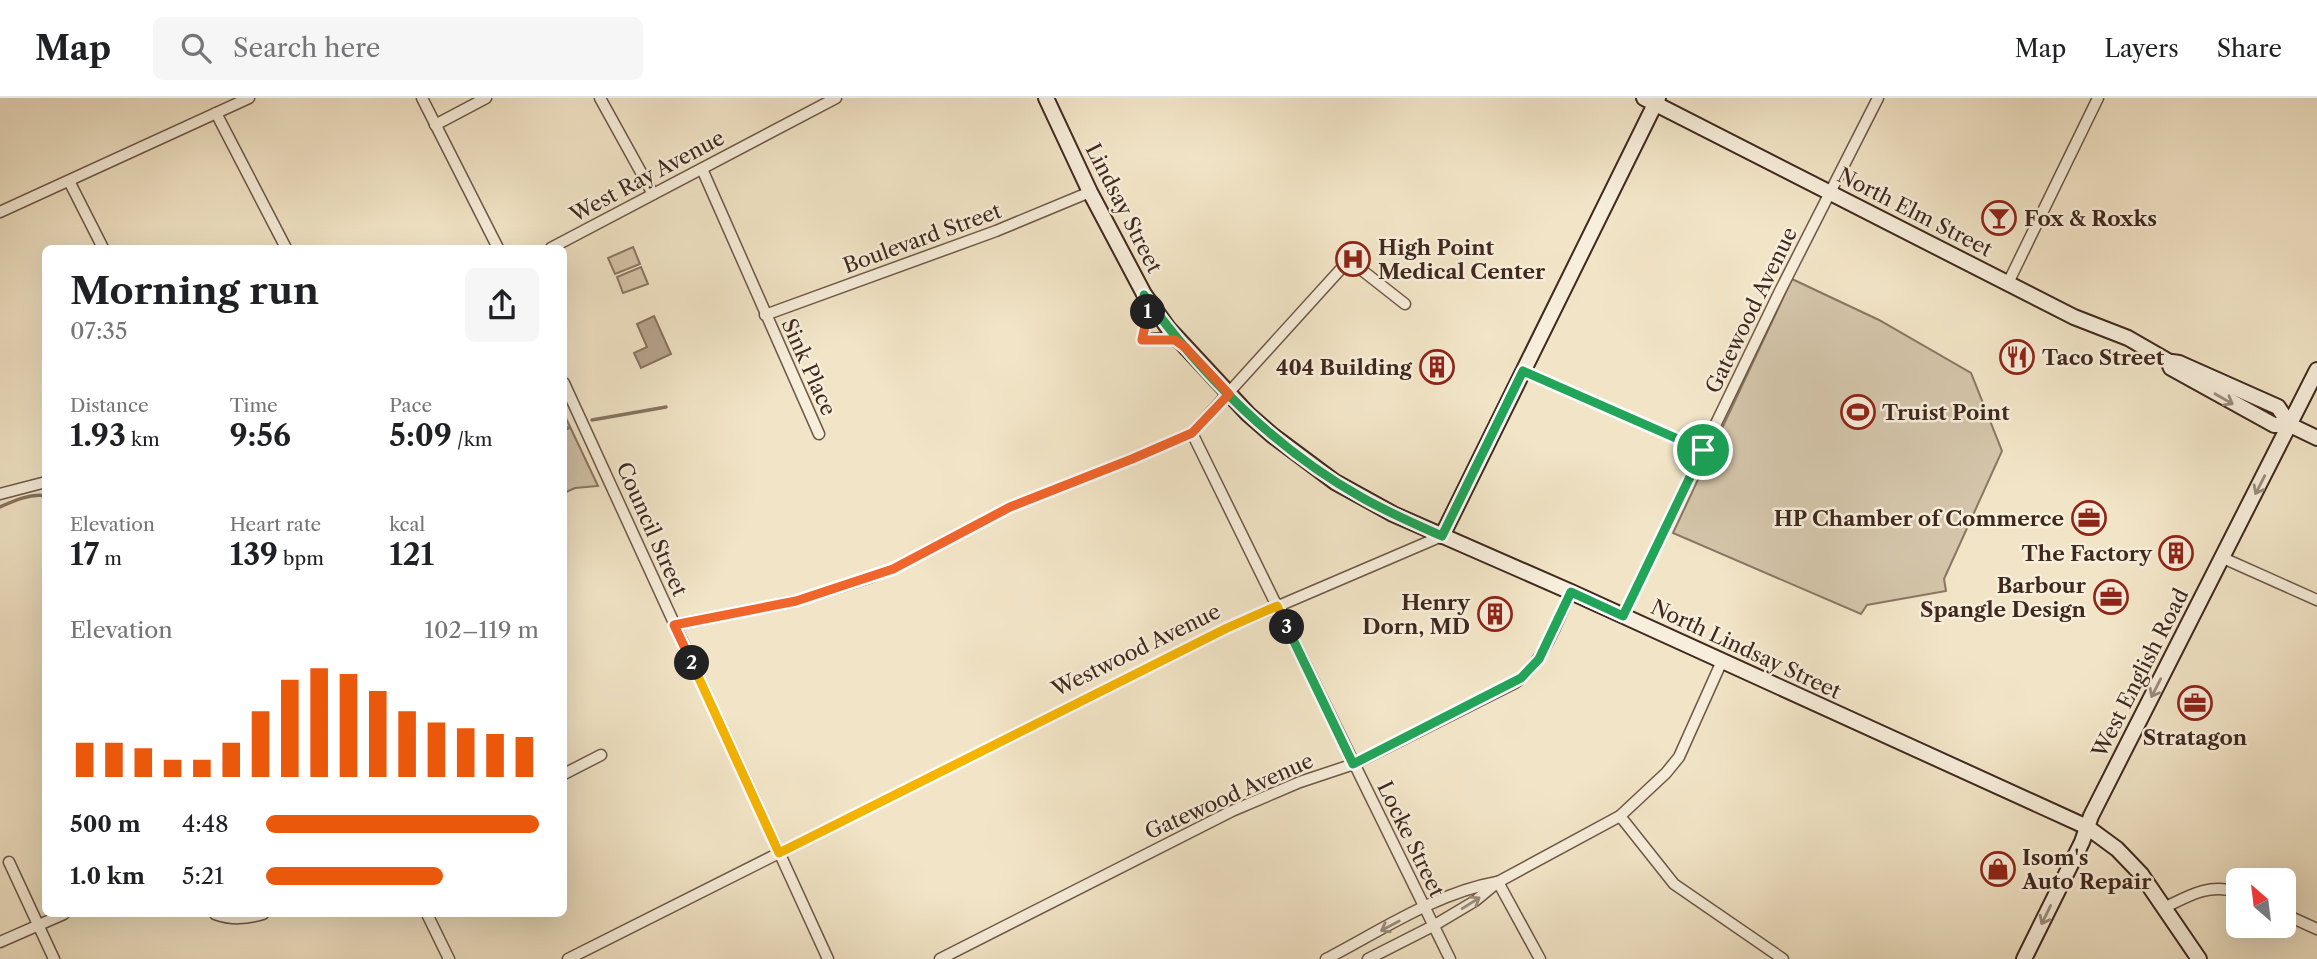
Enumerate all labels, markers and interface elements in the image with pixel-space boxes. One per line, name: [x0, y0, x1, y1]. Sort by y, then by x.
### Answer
search box: [153, 17, 643, 80]
text: Map: [35, 28, 111, 69]
icon: search: [177, 29, 215, 67]
text: Search here: [233, 32, 380, 64]
text: Map: [2015, 34, 2066, 63]
text: Layers: [2104, 34, 2179, 63]
text: Share: [2217, 34, 2282, 63]
street label: West Ray Avenue: [565, 125, 729, 228]
street label: Lindsay Street: [1081, 139, 1168, 277]
street label: North Elm Street: [1834, 162, 1997, 262]
street label: Boulevard Street: [840, 198, 1005, 278]
bar icon: Fox & Roxks: [1980, 199, 2018, 237]
place label: Fox & Roxks: [2024, 206, 2157, 231]
street label: Gatewood Avenue: [1700, 223, 1802, 397]
place label: High Point Medical Center: [1378, 235, 1546, 284]
hospital icon: High Point Medical Center: [1334, 240, 1372, 278]
text: Morning run: [70, 267, 319, 314]
button: share: [465, 268, 539, 342]
pin: 1: [1130, 294, 1166, 330]
text: 1: [1143, 300, 1152, 323]
street label: Sink Place: [777, 315, 841, 419]
text: 07:35: [70, 317, 128, 345]
restaurant icon: Taco Street: [1998, 338, 2036, 376]
place label: Taco Street: [2042, 345, 2165, 370]
building icon: 404 Building: [1418, 348, 1456, 386]
place label: 404 Building: [1276, 355, 1413, 380]
one-way arrow: [2213, 392, 2233, 406]
sports icon: Truist Point: [1839, 393, 1877, 431]
text: Distance: [70, 394, 149, 417]
text: Time: [230, 394, 278, 417]
text: Pace: [389, 394, 432, 417]
place label: Truist Point: [1882, 400, 2010, 425]
text: 1.93: [70, 417, 126, 454]
text: 9:56: [230, 417, 291, 454]
text: 5:09: [389, 417, 452, 454]
pin: [1673, 420, 1733, 480]
text: km: [126, 428, 160, 451]
text: /km: [452, 428, 492, 451]
icon: arrive: [1684, 431, 1722, 469]
street label: Council Street: [611, 458, 693, 600]
one-way arrow: [2252, 474, 2266, 495]
office icon: HP Chamber of Commerce: [2070, 499, 2108, 537]
place label: HP Chamber of Commerce: [1774, 506, 2064, 531]
text: Elevation: [70, 513, 155, 536]
text: Heart rate: [230, 513, 321, 536]
text: kcal: [389, 513, 425, 536]
building icon: The Factory: [2157, 534, 2195, 572]
text: 17: [70, 536, 99, 573]
text: 139: [230, 536, 278, 573]
text: 121: [389, 536, 434, 573]
place label: The Factory: [2022, 541, 2153, 566]
text: m: [99, 547, 122, 570]
text: bpm: [278, 547, 324, 570]
place label: Barbour Spangle Design: [1920, 573, 2087, 622]
office icon: Barbour Spangle Design: [2092, 578, 2130, 616]
street label: West English Road: [2086, 584, 2193, 763]
place label: Henry Dorn, MD: [1362, 590, 1471, 639]
street label: North Lindsay Street: [1647, 594, 1845, 704]
building icon: Henry Dorn, MD: [1476, 595, 1514, 633]
street label: Westwood Avenue: [1047, 598, 1224, 702]
pin: 3: [1270, 610, 1304, 644]
text: 3: [1281, 615, 1292, 638]
text: Elevation: [70, 616, 173, 644]
text: 102–119 m: [424, 616, 539, 644]
pin: 2: [674, 646, 710, 680]
text: 2: [686, 651, 697, 674]
one-way arrow: [2149, 677, 2163, 698]
office icon: Stratagon: [2176, 684, 2214, 722]
place label: Stratagon: [2143, 725, 2248, 750]
street label: Gatewood Avenue: [1141, 748, 1317, 844]
street label: Locke Street: [1372, 777, 1450, 902]
text: 500 m: [70, 810, 141, 838]
text: 4:48: [182, 810, 229, 838]
place label: Isom's Auto Repair: [2021, 845, 2152, 894]
shop icon: Isom's Auto Repair: [1979, 850, 2017, 888]
text: 1.0 km: [70, 862, 145, 890]
text: 5:21: [182, 862, 224, 890]
north arrow: [2226, 868, 2296, 938]
map controls: [2226, 868, 2296, 938]
one-way arrow: [1460, 896, 1480, 910]
one-way arrow: [2039, 904, 2053, 925]
one-way arrow: [1380, 919, 1401, 933]

